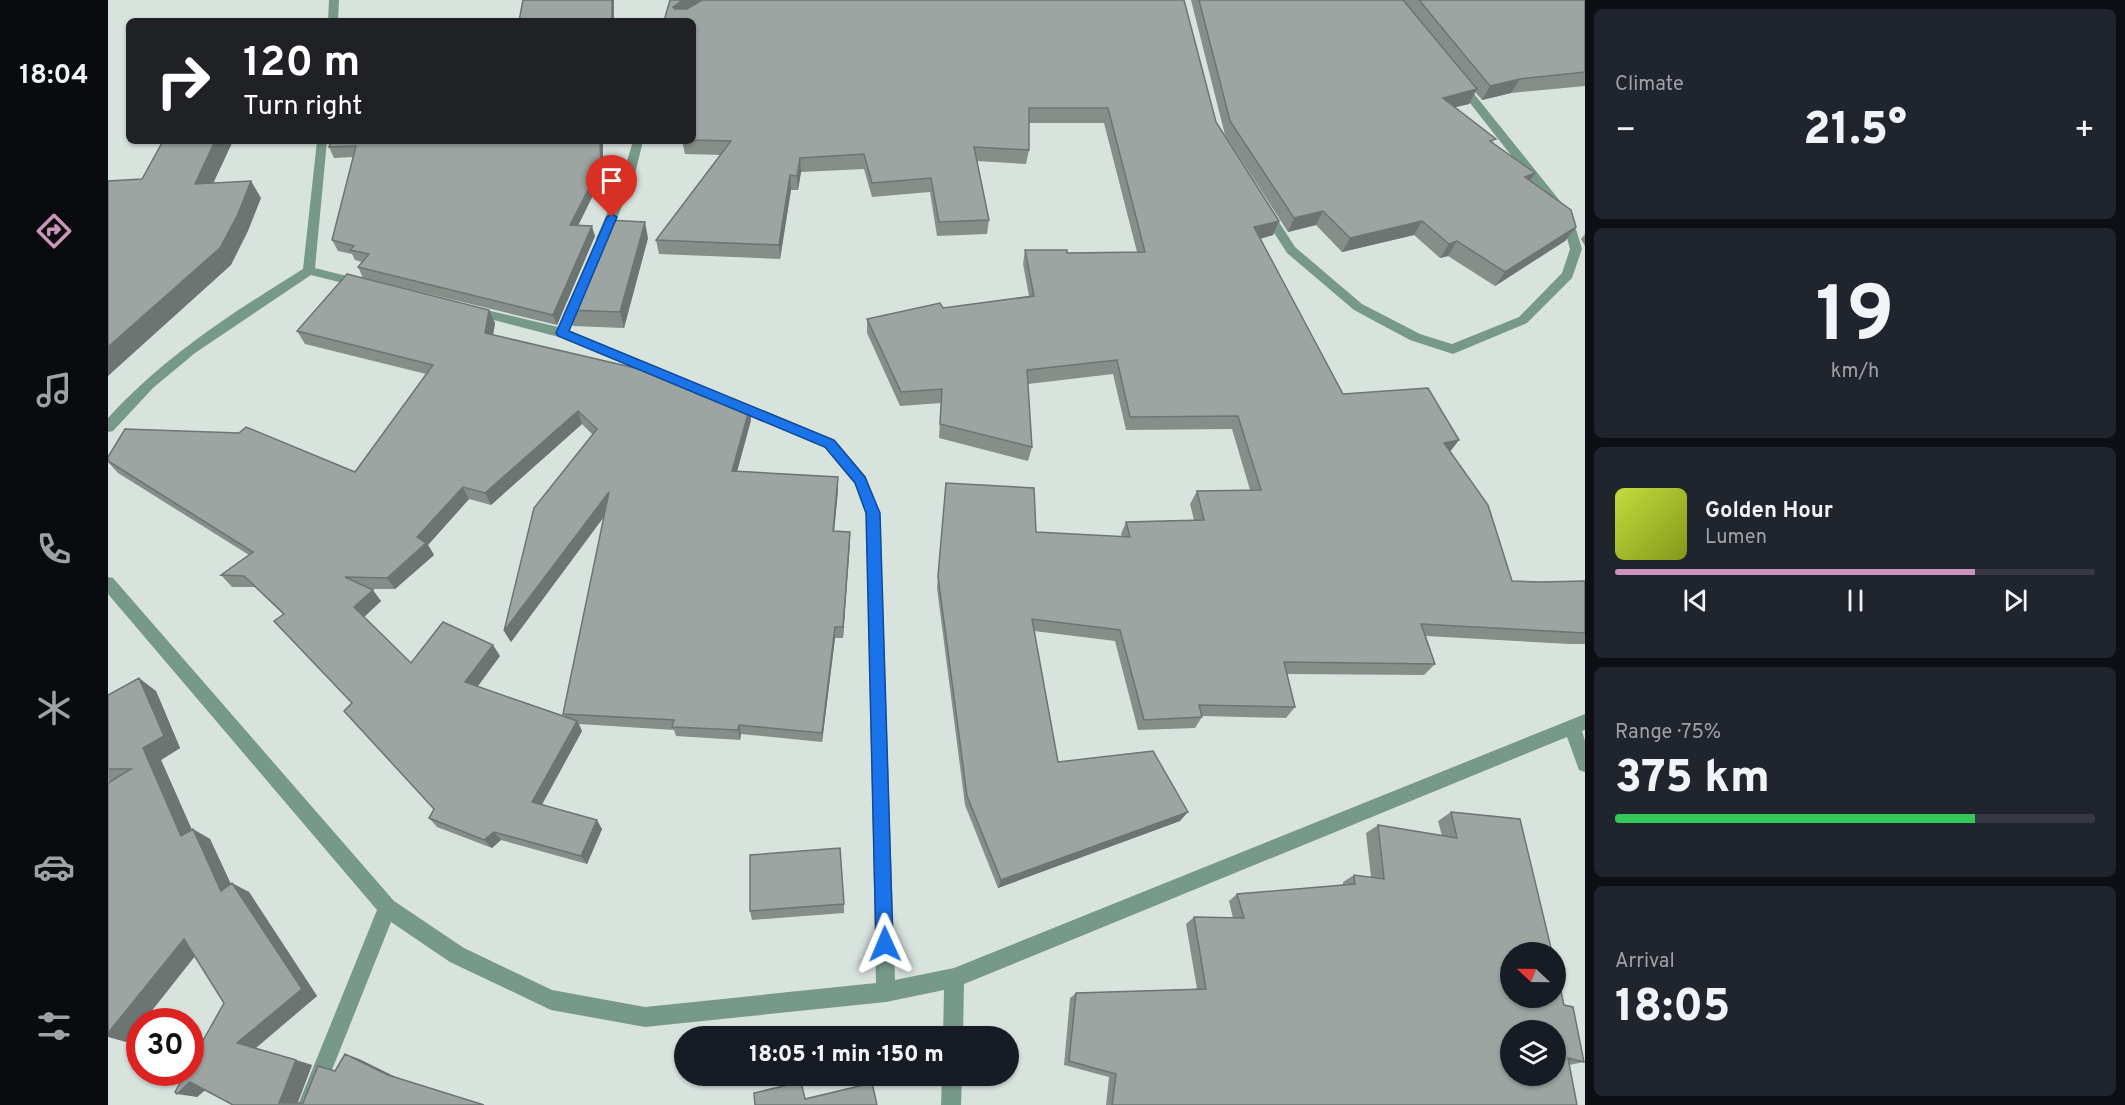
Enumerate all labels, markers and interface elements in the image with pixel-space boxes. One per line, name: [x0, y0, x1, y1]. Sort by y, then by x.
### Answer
text: 120 m: [243, 38, 360, 91]
icon: right: [144, 42, 222, 120]
text: 18:04: [19, 59, 89, 93]
text: Climate: [1615, 72, 1684, 98]
text: Turn right: [243, 90, 362, 124]
text: 21.5°: [1803, 103, 1907, 160]
text: −: [1615, 111, 1636, 153]
text: +: [2074, 111, 2095, 153]
pin: [586, 155, 637, 217]
icon: arrive: [595, 164, 628, 197]
icon: directions: [33, 210, 75, 252]
text: 19: [1815, 270, 1895, 369]
text: km/h: [1831, 359, 1879, 385]
icon: music: [33, 369, 75, 411]
text: Golden Hour: [1705, 498, 1833, 525]
text: Lumen: [1705, 525, 1767, 551]
icon: phone: [33, 528, 75, 570]
icon: previous: [1679, 584, 1712, 617]
icon: pause: [1839, 584, 1872, 617]
icon: next: [1999, 584, 2032, 617]
icon: climate: [33, 687, 75, 729]
text: Range · 75%: [1615, 720, 1721, 746]
text: 375 km: [1615, 751, 1770, 808]
icon: car: [33, 846, 75, 888]
position arrow: [853, 912, 917, 976]
north arrow: [1500, 942, 1566, 1008]
map controls: [1500, 942, 1566, 1086]
text: Arrival: [1615, 949, 1675, 975]
text: 18:05: [1615, 980, 1730, 1037]
icon: filters: [33, 1005, 75, 1047]
speed limit sign: 30: [126, 1008, 204, 1086]
button: layers: [1500, 1020, 1566, 1086]
text: 18:05 · 1 min · 150 m: [749, 1042, 944, 1069]

